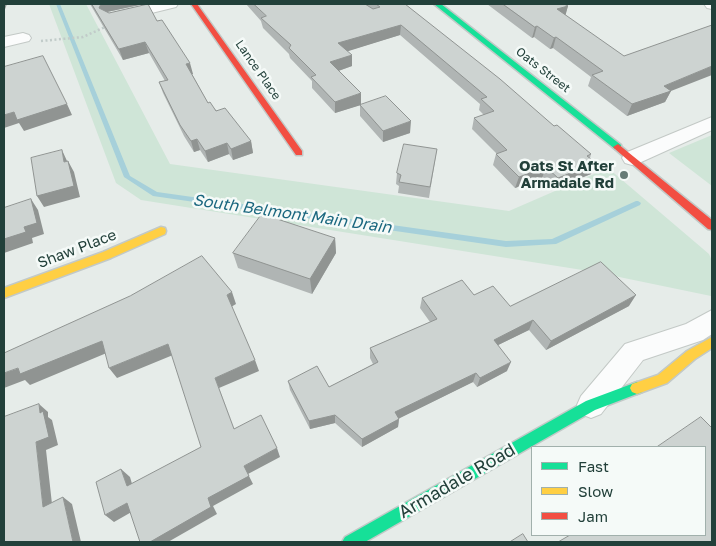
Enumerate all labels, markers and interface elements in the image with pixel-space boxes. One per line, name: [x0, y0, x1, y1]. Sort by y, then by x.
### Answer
street label: Lance Place: [232, 37, 284, 103]
street label: Oats Street: [513, 44, 573, 96]
place label: Oats St After Armadale Rd: [519, 157, 614, 192]
marker: Oats St After Armadale Rd: [618, 169, 630, 181]
water label: South Belmont Main Drain: [192, 191, 392, 237]
street label: Shaw Place: [35, 226, 119, 272]
street label: Armadale Road: [395, 439, 519, 523]
legend: [531, 446, 706, 536]
text: Fast: [578, 457, 609, 475]
text: Slow: [578, 482, 613, 500]
text: Jam: [578, 507, 608, 525]

